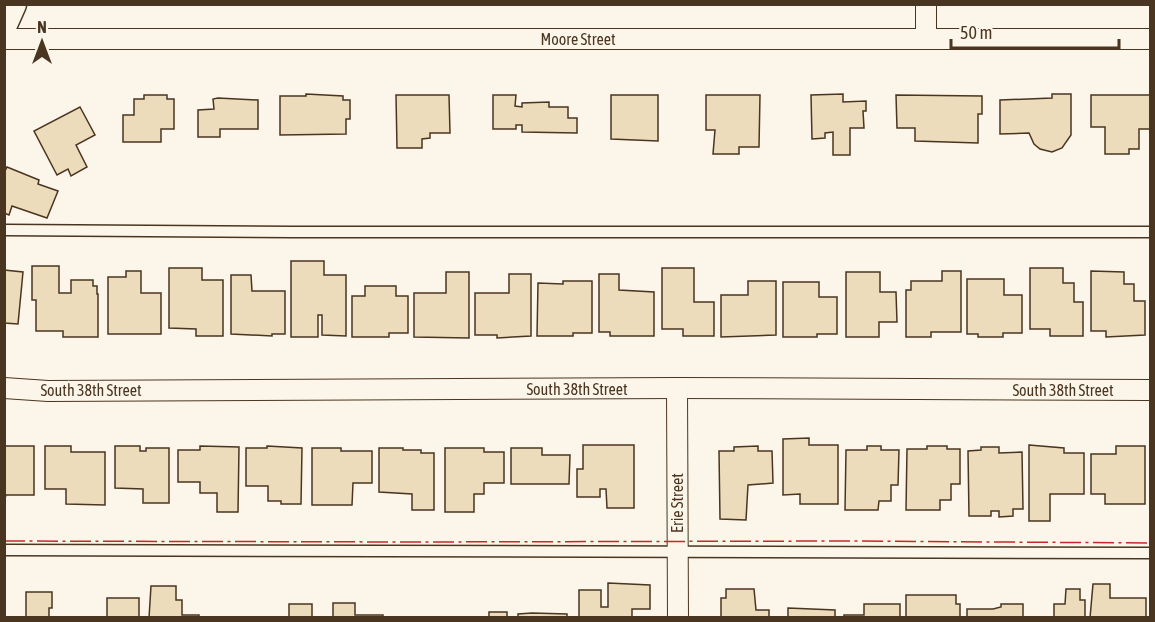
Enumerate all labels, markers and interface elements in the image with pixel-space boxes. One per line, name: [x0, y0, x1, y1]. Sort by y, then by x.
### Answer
north arrow: [12, 12, 72, 72]
scale bar: [951, 12, 1119, 50]
text: N: [37, 18, 47, 36]
text: 50 m: [960, 22, 992, 43]
street label: Moore Street: [540, 30, 616, 48]
street label: South 38th Street: [526, 380, 628, 398]
street label: South 38th Street: [40, 381, 142, 399]
street label: South 38th Street: [1012, 381, 1114, 399]
street label: Erie Street: [668, 473, 686, 533]

